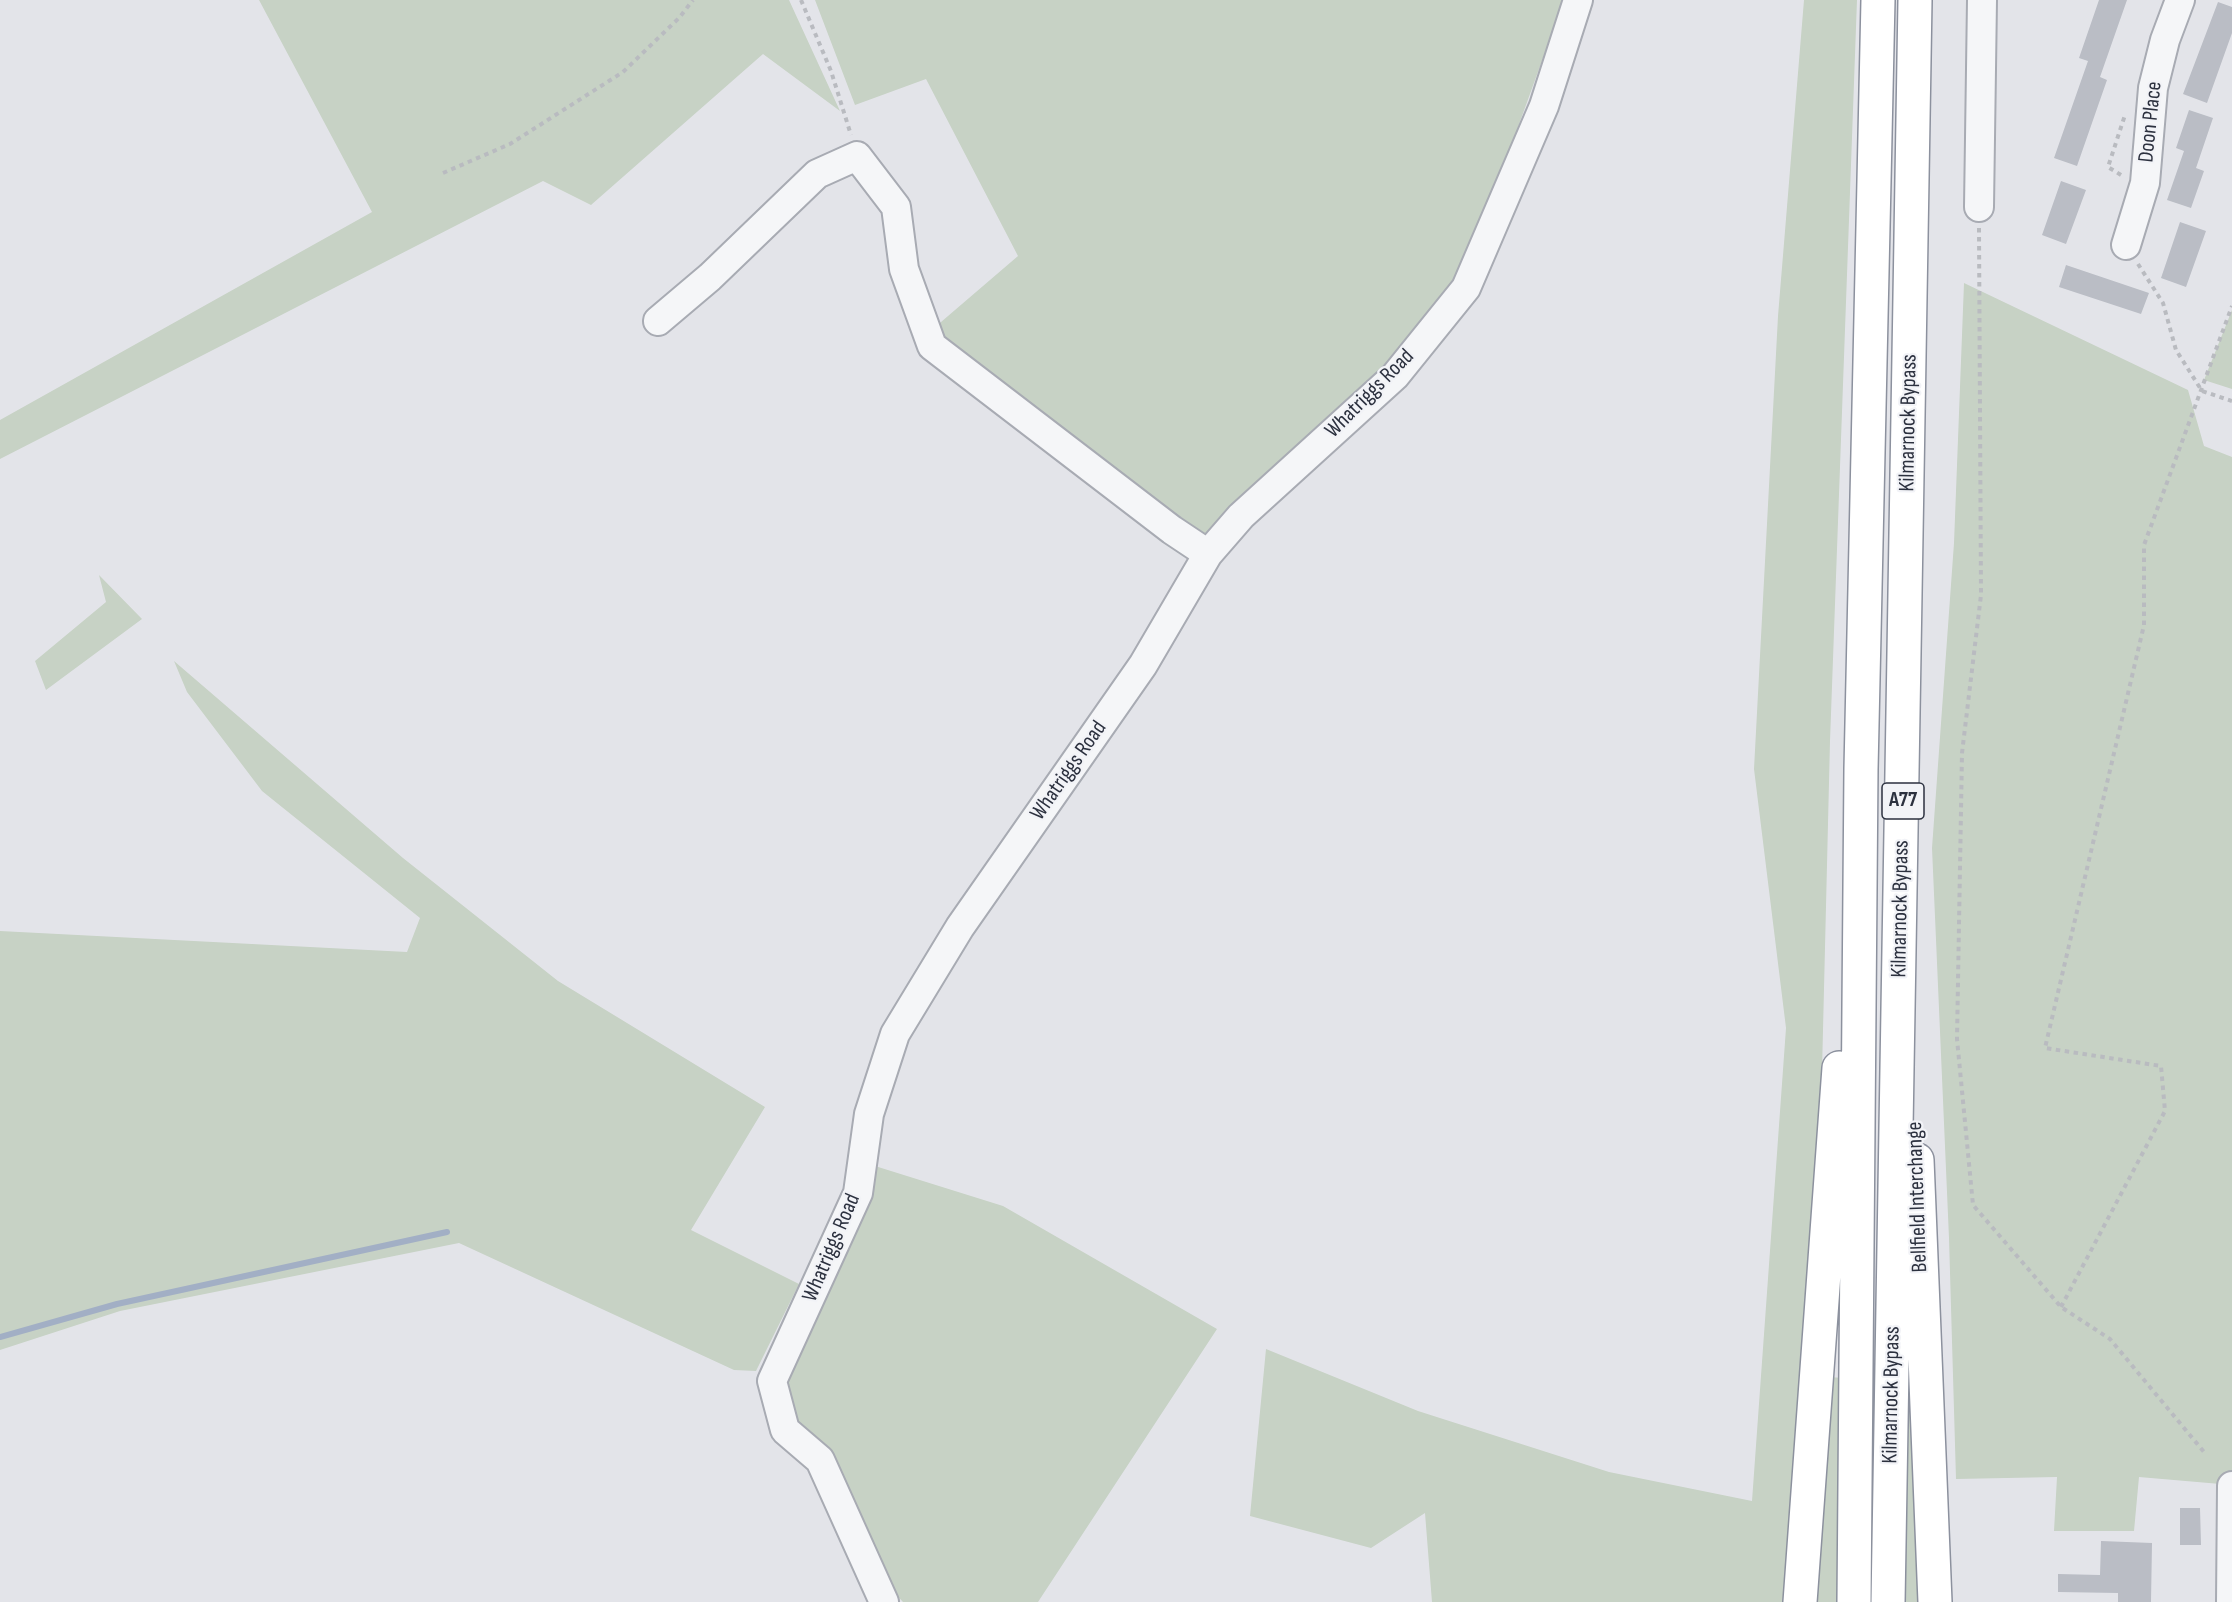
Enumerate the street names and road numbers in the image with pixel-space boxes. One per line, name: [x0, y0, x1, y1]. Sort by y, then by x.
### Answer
street label: Doon Place: [2134, 80, 2168, 164]
street label: Whatriggs Road: [1320, 344, 1420, 444]
street label: Kilmarnock Bypass: [1895, 354, 1923, 492]
street label: Whatriggs Road: [1025, 716, 1113, 826]
road number: A77: [1882, 783, 1924, 819]
street label: Kilmarnock Bypass: [1887, 840, 1915, 978]
street label: Bellfield Interchange: [1902, 1121, 1934, 1273]
street label: Whatriggs Road: [797, 1190, 867, 1306]
street label: Kilmarnock Bypass: [1878, 1326, 1906, 1464]

